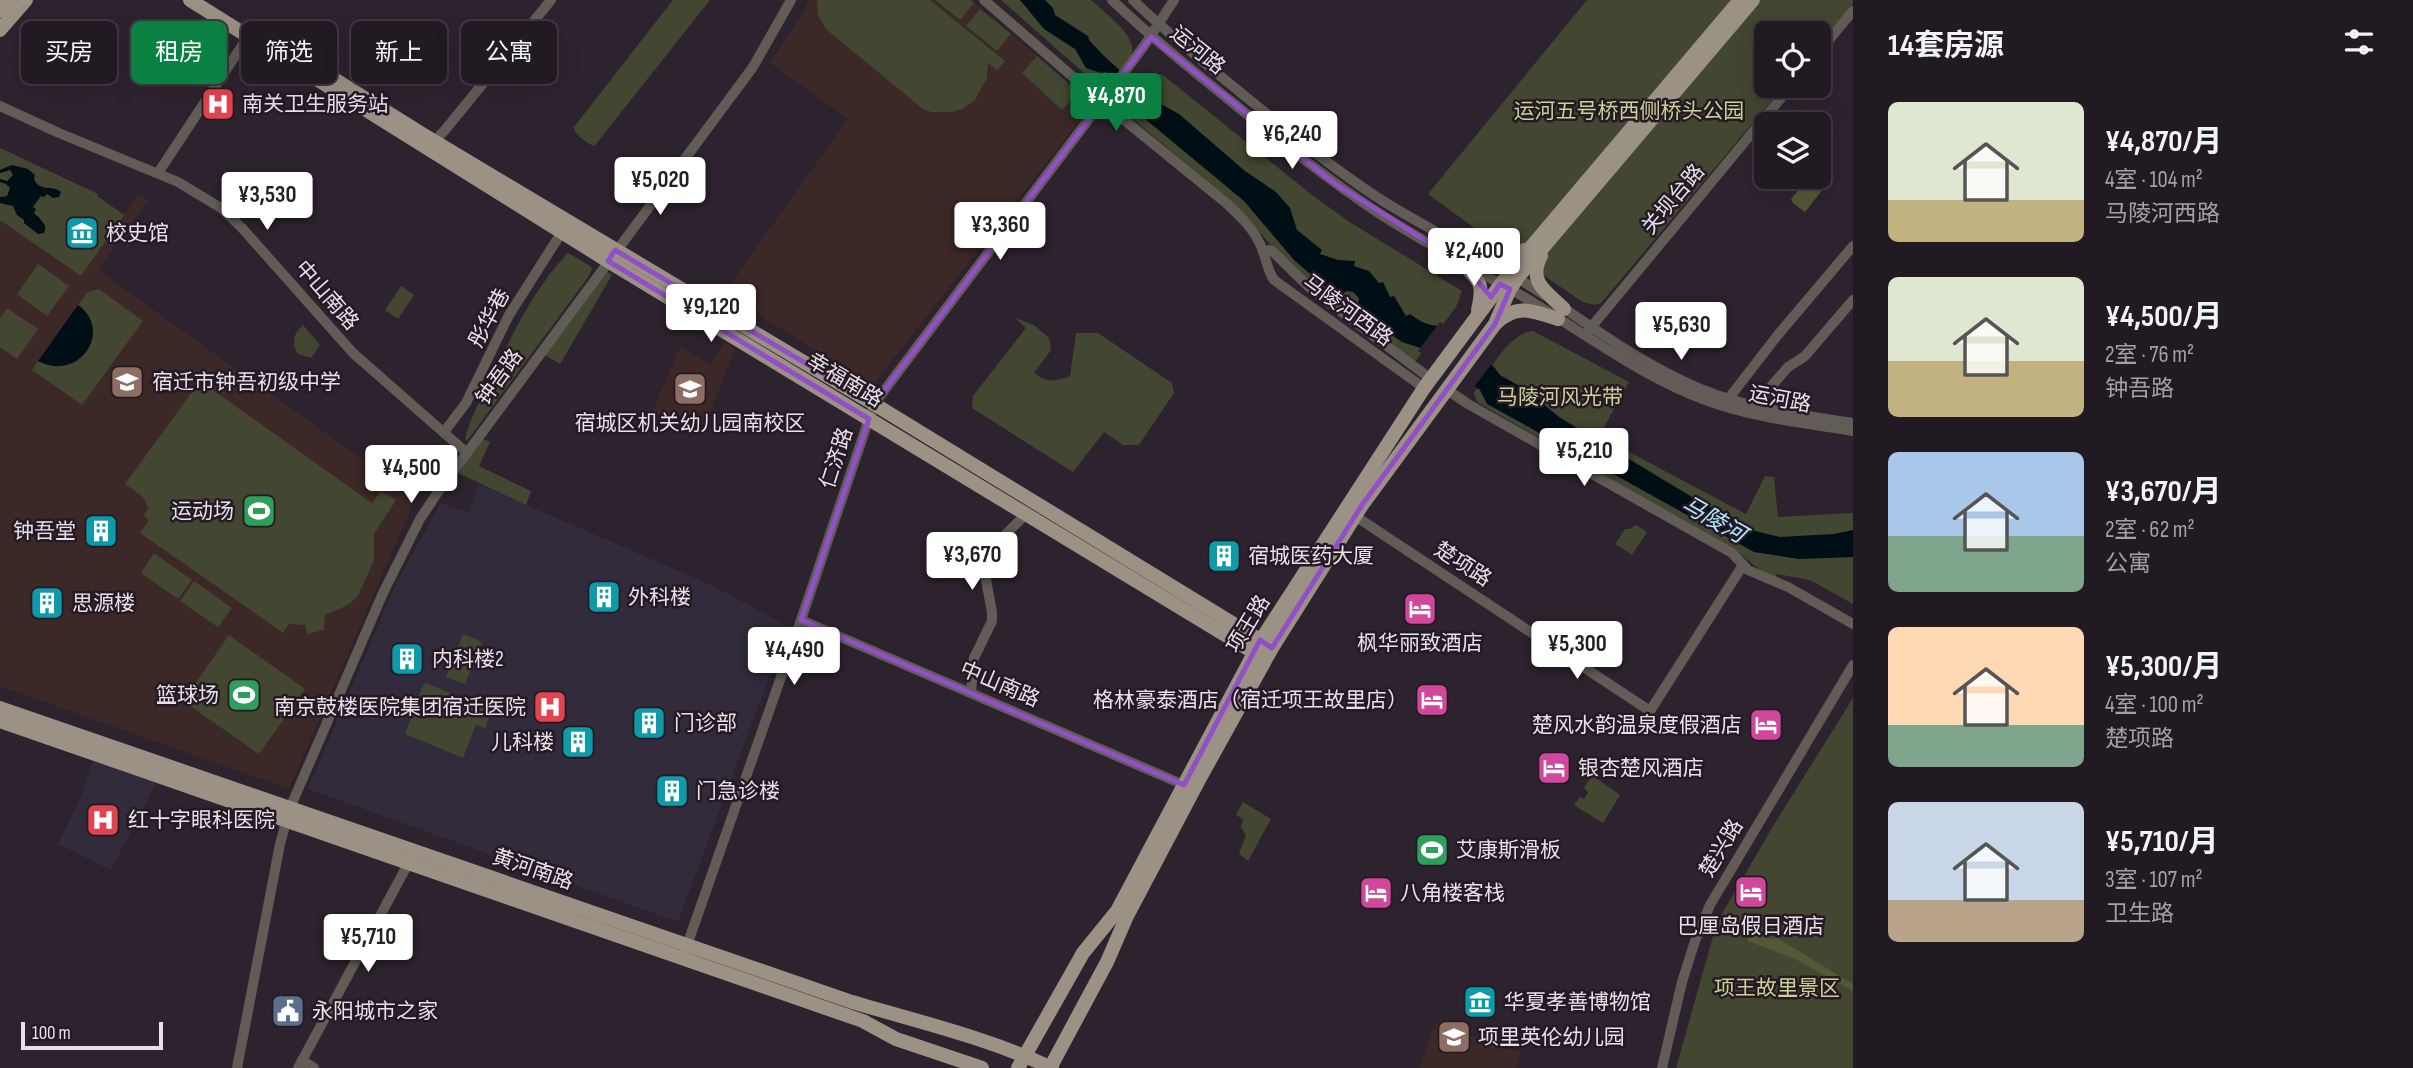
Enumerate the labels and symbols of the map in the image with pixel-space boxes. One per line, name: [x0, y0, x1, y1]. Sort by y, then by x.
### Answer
street label: 运河路: [1165, 21, 1230, 80]
pin: ¥4,870: [1059, 74, 1173, 133]
hospital icon: 南关卫生服务站: [199, 85, 237, 123]
place label: 南关卫生服务站: [242, 92, 389, 117]
park label: 运河五号桥西侧桥头公园: [1514, 99, 1745, 124]
pin: ¥6,240: [1235, 111, 1349, 171]
pin: ¥5,020: [603, 158, 717, 217]
street label: 关坝台路: [1637, 159, 1710, 240]
pin: ¥3,530: [210, 173, 324, 232]
pin: ¥3,360: [943, 202, 1057, 262]
museum icon: 校史馆: [63, 214, 101, 252]
place label: 校史馆: [106, 221, 169, 246]
pin: ¥2,400: [1417, 229, 1531, 288]
street label: 中山南路: [290, 255, 364, 335]
street label: 马陵河西路: [1298, 269, 1398, 351]
pin: ¥9,120: [654, 284, 768, 344]
street label: 彤华巷: [464, 285, 515, 352]
pin: ¥5,630: [1624, 302, 1738, 362]
street label: 钟吾路: [471, 344, 528, 410]
street label: 幸福南路: [802, 348, 887, 413]
school or university icon: 宿迁市钟吾初级中学: [108, 363, 146, 401]
place label: 宿迁市钟吾初级中学: [152, 370, 341, 395]
school or university icon: 宿城区机关幼儿园南校区: [671, 370, 709, 408]
street label: 运河路: [1747, 381, 1813, 418]
park label: 马陵河风光带: [1497, 385, 1623, 410]
place label: 宿城区机关幼儿园南校区: [575, 411, 806, 436]
street label: 仁济路: [815, 424, 858, 492]
pin: ¥5,210: [1527, 428, 1641, 488]
pin: ¥4,500: [354, 446, 468, 505]
water label: 马陵河: [1677, 490, 1754, 551]
sports icon: 运动场: [240, 492, 278, 530]
place label: 运动场: [171, 499, 234, 524]
building icon: 钟吾堂: [82, 512, 120, 550]
place label: 钟吾堂: [13, 519, 76, 544]
pin: ¥3,670: [915, 532, 1029, 592]
building icon: 宿城医药大厦: [1205, 537, 1243, 575]
street label: 楚项路: [1430, 537, 1496, 592]
place label: 宿城医药大厦: [1248, 544, 1374, 569]
building icon: 外科楼: [585, 578, 623, 616]
building icon: 思源楼: [28, 584, 66, 622]
place label: 外科楼: [628, 585, 691, 610]
hotel icon: 枫华丽致酒店: [1401, 590, 1439, 628]
place label: 思源楼: [72, 591, 135, 616]
street label: 项王路: [1221, 591, 1275, 658]
pin: ¥5,300: [1520, 622, 1634, 681]
pin: ¥4,490: [737, 628, 851, 687]
place label: 枫华丽致酒店: [1357, 631, 1483, 656]
building icon: 内科楼2: [388, 640, 426, 678]
place label: 内科楼2: [432, 647, 504, 672]
street label: 中山南路: [956, 657, 1043, 712]
sports icon: 篮球场: [225, 676, 263, 714]
hotel icon: 格林豪泰酒店（宿迁项王故里店）: [1413, 681, 1451, 719]
place label: 篮球场: [156, 683, 219, 708]
hospital icon: 南京鼓楼医院集团宿迁医院: [531, 688, 569, 726]
place label: 格林豪泰酒店（宿迁项王故里店）: [1093, 688, 1408, 713]
place label: 南京鼓楼医院集团宿迁医院: [274, 695, 526, 720]
building icon: 门诊部: [630, 704, 668, 742]
hotel icon: 楚风水韵温泉度假酒店: [1747, 706, 1785, 744]
place label: 门诊部: [674, 711, 737, 736]
place label: 楚风水韵温泉度假酒店: [1532, 713, 1742, 738]
building icon: 儿科楼: [559, 723, 597, 761]
place label: 儿科楼: [491, 730, 554, 755]
hotel icon: 银杏楚风酒店: [1535, 749, 1573, 787]
place label: 银杏楚风酒店: [1578, 756, 1704, 781]
building icon: 门急诊楼: [653, 772, 691, 810]
place label: 门急诊楼: [696, 779, 780, 804]
hospital icon: 红十字眼科医院: [84, 801, 122, 839]
place label: 红十字眼科医院: [128, 808, 275, 833]
street label: 楚兴路: [1694, 815, 1748, 882]
sports icon: 艾康斯滑板: [1413, 831, 1451, 869]
place label: 艾康斯滑板: [1456, 838, 1561, 863]
street label: 黄河南路: [489, 844, 577, 895]
hotel icon: 巴厘岛假日酒店: [1732, 873, 1770, 911]
hotel icon: 八角楼客栈: [1357, 874, 1395, 912]
place label: 八角楼客栈: [1400, 881, 1505, 906]
pin: ¥5,710: [311, 914, 425, 974]
place label: 巴厘岛假日酒店: [1678, 914, 1825, 939]
park label: 项王故里景区: [1714, 976, 1840, 1001]
museum icon: 华夏孝善博物馆: [1461, 983, 1499, 1021]
place label: 华夏孝善博物馆: [1504, 990, 1651, 1015]
public building icon: 永阳城市之家: [269, 992, 307, 1030]
place label: 永阳城市之家: [312, 999, 438, 1024]
school or university icon: 项里英伦幼儿园: [1435, 1018, 1473, 1056]
scale bar: [21, 1019, 163, 1051]
place label: 项里英伦幼儿园: [1478, 1025, 1625, 1050]

